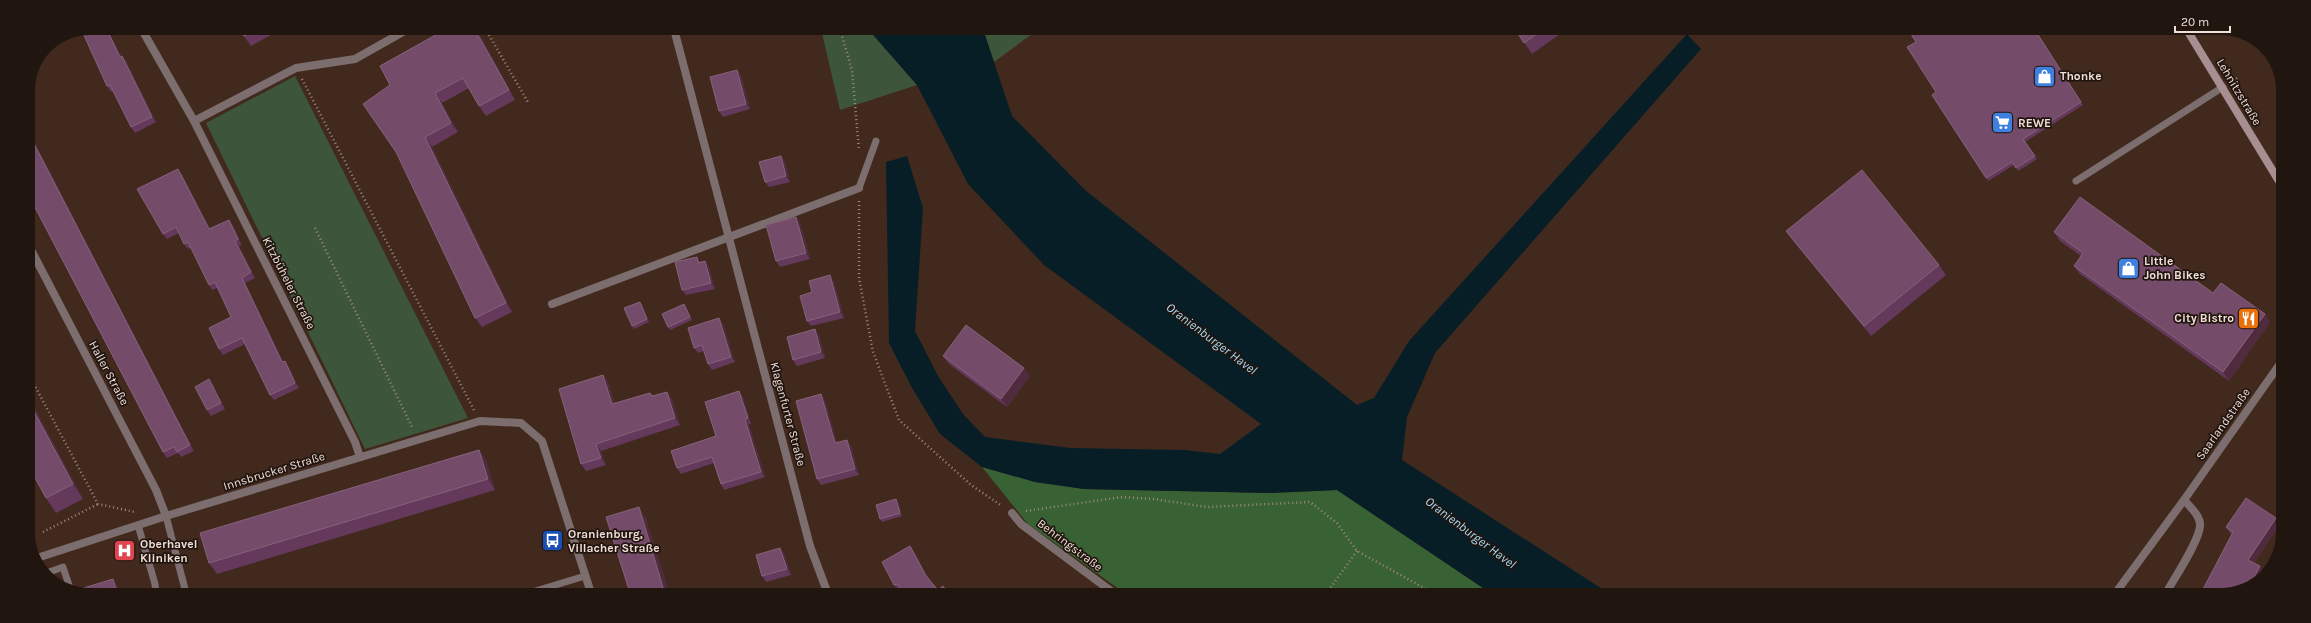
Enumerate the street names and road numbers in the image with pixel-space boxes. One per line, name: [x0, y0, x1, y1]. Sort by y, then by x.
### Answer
street label: Lehnitzstraße: [2214, 56, 2264, 128]
street label: Kitzbüheler Straße: [260, 234, 318, 332]
street label: Haller Straße: [86, 338, 132, 408]
street label: Klagenfurter Straße: [767, 360, 809, 468]
street label: Saarlandstraße: [2193, 385, 2253, 463]
street label: Innsbrucker Straße: [222, 449, 326, 493]
street label: Behringstraße: [1035, 516, 1105, 574]

